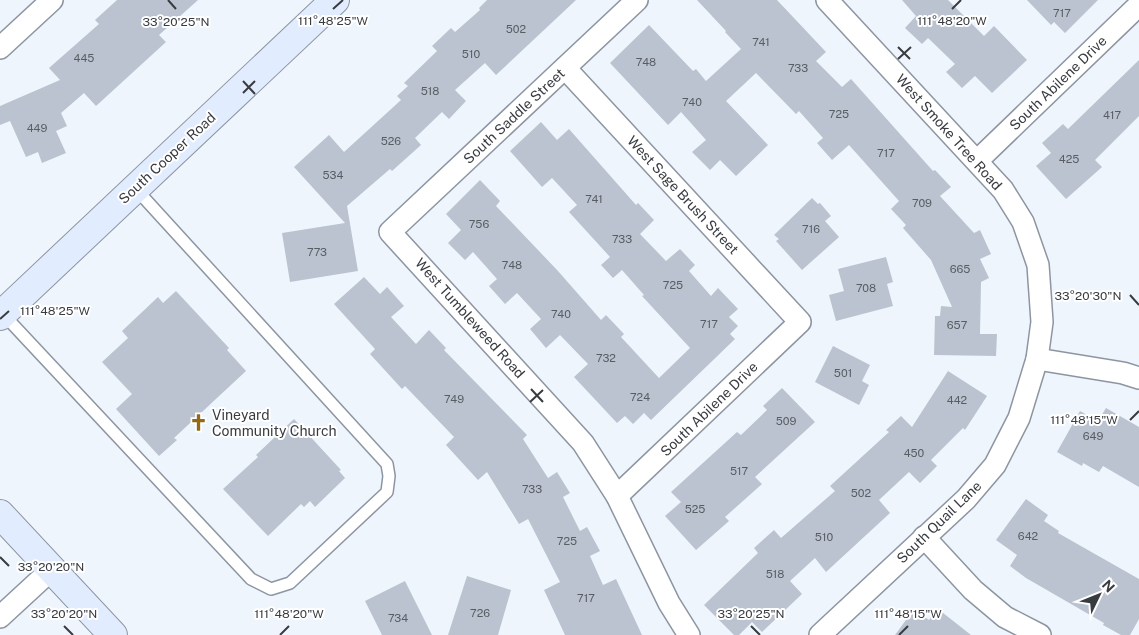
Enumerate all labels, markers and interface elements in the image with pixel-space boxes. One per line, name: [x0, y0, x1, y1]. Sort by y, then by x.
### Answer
house number: 717: [1053, 7, 1071, 19]
text: 111°48'25"W: [298, 14, 368, 28]
text: 111°48'20"W: [917, 14, 987, 28]
text: 33°20'25"N: [142, 15, 210, 29]
house number: 502: [506, 23, 527, 35]
street label: South Abilene Drive: [1006, 32, 1110, 133]
house number: 741: [752, 36, 770, 48]
house number: 510: [462, 48, 480, 60]
house number: 445: [74, 52, 94, 64]
house number: 748: [636, 56, 656, 68]
house number: 733: [788, 62, 808, 74]
street label: South Saddle Street: [460, 65, 568, 167]
street label: West Smoke Tree Road: [893, 71, 1005, 193]
house number: 518: [421, 85, 439, 97]
house number: 740: [682, 96, 702, 108]
house number: 725: [829, 108, 849, 120]
street label: South Cooper Road: [115, 109, 219, 207]
house number: 417: [1103, 109, 1121, 121]
house number: 449: [27, 122, 47, 134]
street label: West Sage Brush Street: [624, 133, 742, 257]
house number: 526: [381, 135, 401, 147]
house number: 717: [877, 147, 895, 159]
house number: 425: [1059, 153, 1079, 165]
house number: 534: [323, 169, 344, 181]
house number: 741: [585, 193, 603, 205]
house number: 709: [912, 197, 932, 209]
house number: 756: [469, 218, 489, 230]
house number: 716: [802, 223, 820, 235]
house number: 733: [612, 233, 632, 245]
house number: 773: [307, 246, 327, 258]
street label: West Tumbleweed Road: [412, 255, 528, 381]
house number: 748: [502, 259, 522, 271]
house number: 665: [950, 263, 970, 275]
house number: 725: [663, 279, 683, 291]
house number: 708: [856, 282, 876, 294]
text: 33°20'30"N: [1054, 289, 1122, 303]
text: 111°48'25"W: [20, 304, 90, 318]
house number: 740: [551, 308, 571, 320]
house number: 717: [700, 318, 718, 330]
house number: 657: [947, 319, 968, 331]
house number: 732: [596, 352, 616, 364]
street label: South Abilene Drive: [657, 358, 761, 459]
house number: 501: [834, 367, 852, 379]
house number: 724: [630, 391, 650, 403]
house number: 749: [444, 393, 464, 405]
house number: 442: [947, 394, 968, 406]
place label: Vineyard Community Church: [212, 407, 337, 439]
church icon: Vineyard Community Church: [188, 413, 208, 433]
text: 111°48'15"W: [1050, 413, 1118, 427]
house number: 509: [776, 415, 796, 427]
house number: 649: [1083, 430, 1103, 442]
house number: 450: [904, 447, 925, 459]
house number: 517: [730, 465, 748, 477]
street label: South Quail Lane: [893, 477, 985, 566]
house number: 733: [522, 483, 542, 495]
house number: 502: [851, 487, 872, 499]
house number: 525: [685, 503, 705, 515]
house number: 642: [1018, 530, 1039, 542]
house number: 510: [815, 531, 833, 543]
house number: 725: [557, 535, 577, 547]
text: 33°20'20"N: [18, 560, 84, 574]
house number: 518: [766, 568, 784, 580]
north arrow: [1074, 570, 1124, 620]
text: N: [1099, 577, 1118, 596]
house number: 717: [577, 592, 595, 604]
text: 33°20'20"N: [31, 607, 97, 621]
text: 111°48'20"W: [254, 607, 324, 621]
house number: 726: [470, 607, 490, 619]
text: 33°20'25"N: [717, 607, 785, 621]
text: 111°48'15"W: [874, 607, 942, 621]
house number: 734: [388, 612, 408, 624]

